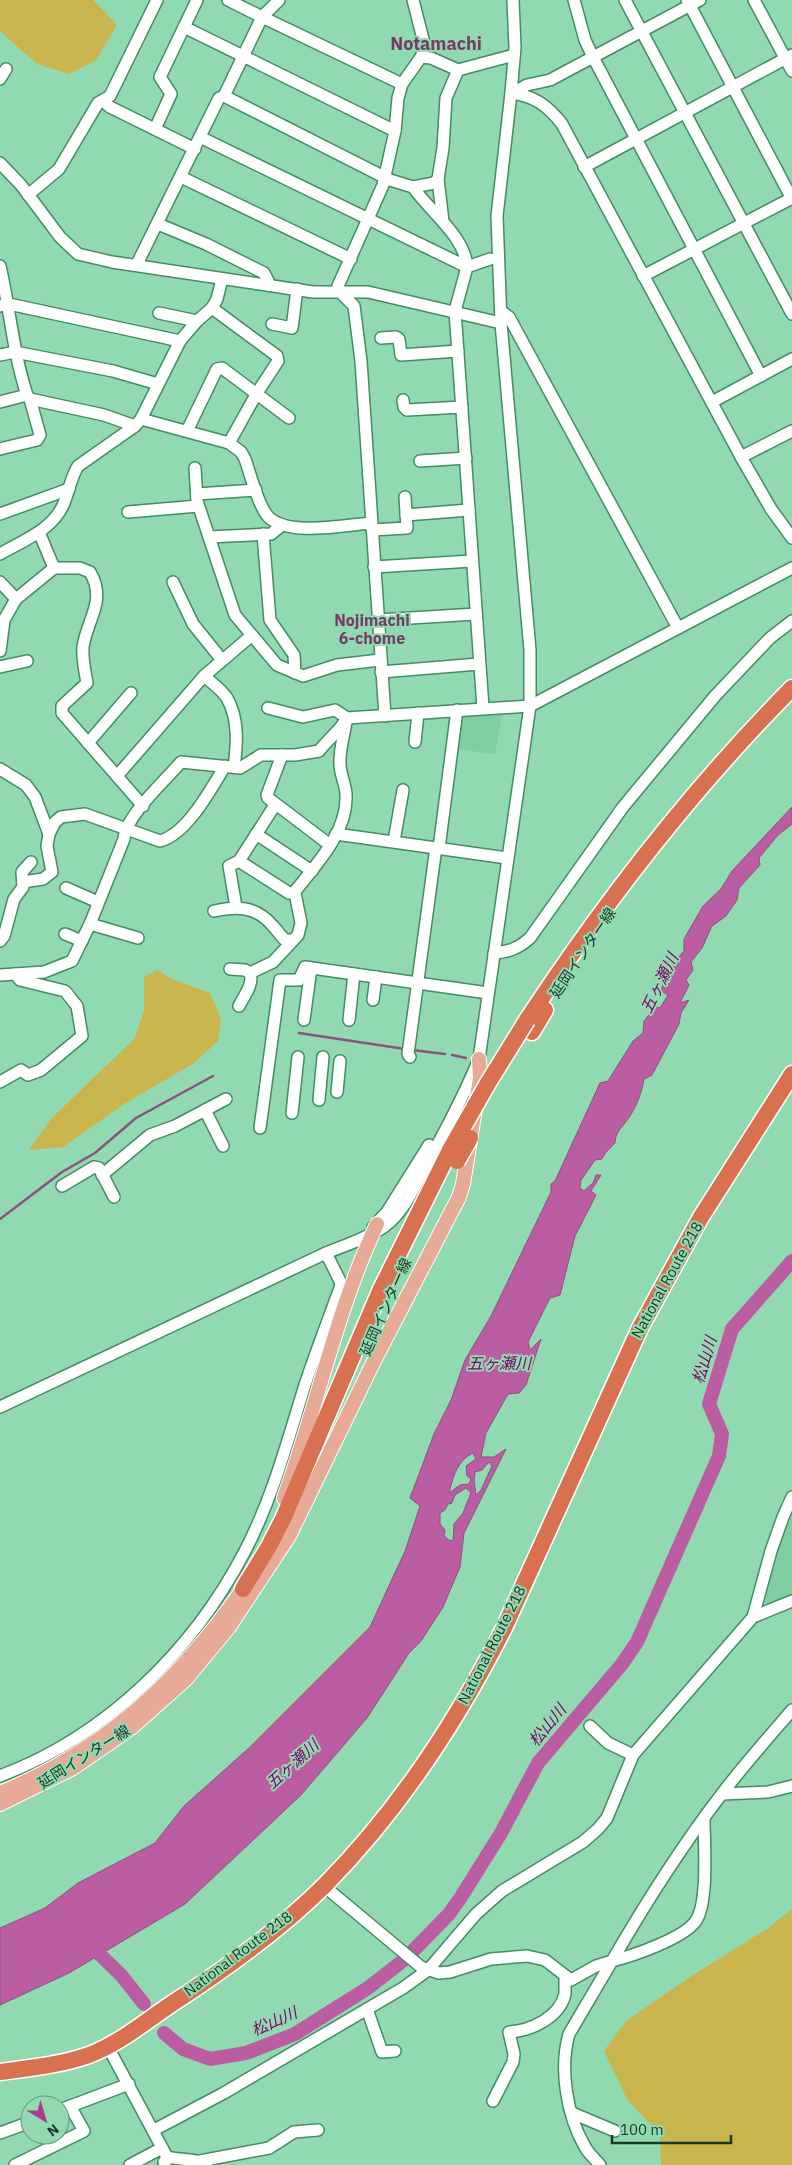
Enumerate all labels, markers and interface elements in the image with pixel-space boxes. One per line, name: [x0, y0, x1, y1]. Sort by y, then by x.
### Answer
district label: Notamachi: [390, 32, 482, 55]
district label: Nojimachi 6-chome: [334, 610, 410, 648]
street label: 延岡インター線: [545, 904, 620, 1002]
water label: 五ヶ瀬川: [636, 948, 683, 1016]
street label: National Route 218: [627, 1218, 706, 1341]
street label: 延岡インター線: [356, 1255, 416, 1359]
water label: 松山川: [687, 1332, 721, 1386]
water label: 五ヶ瀬川: [467, 1353, 533, 1373]
street label: National Route 218: [453, 1582, 530, 1707]
water label: 松山川: [524, 1699, 571, 1750]
street label: 延岡インター線: [34, 1721, 133, 1792]
water label: 五ヶ瀬川: [262, 1734, 324, 1793]
street label: National Route 218: [180, 1907, 296, 2000]
water label: 松山川: [248, 2001, 302, 2040]
north arrow: [20, 2095, 70, 2145]
scale bar: [612, 2112, 731, 2144]
text: N: [43, 2120, 63, 2140]
text: 100 m: [620, 2120, 664, 2139]

